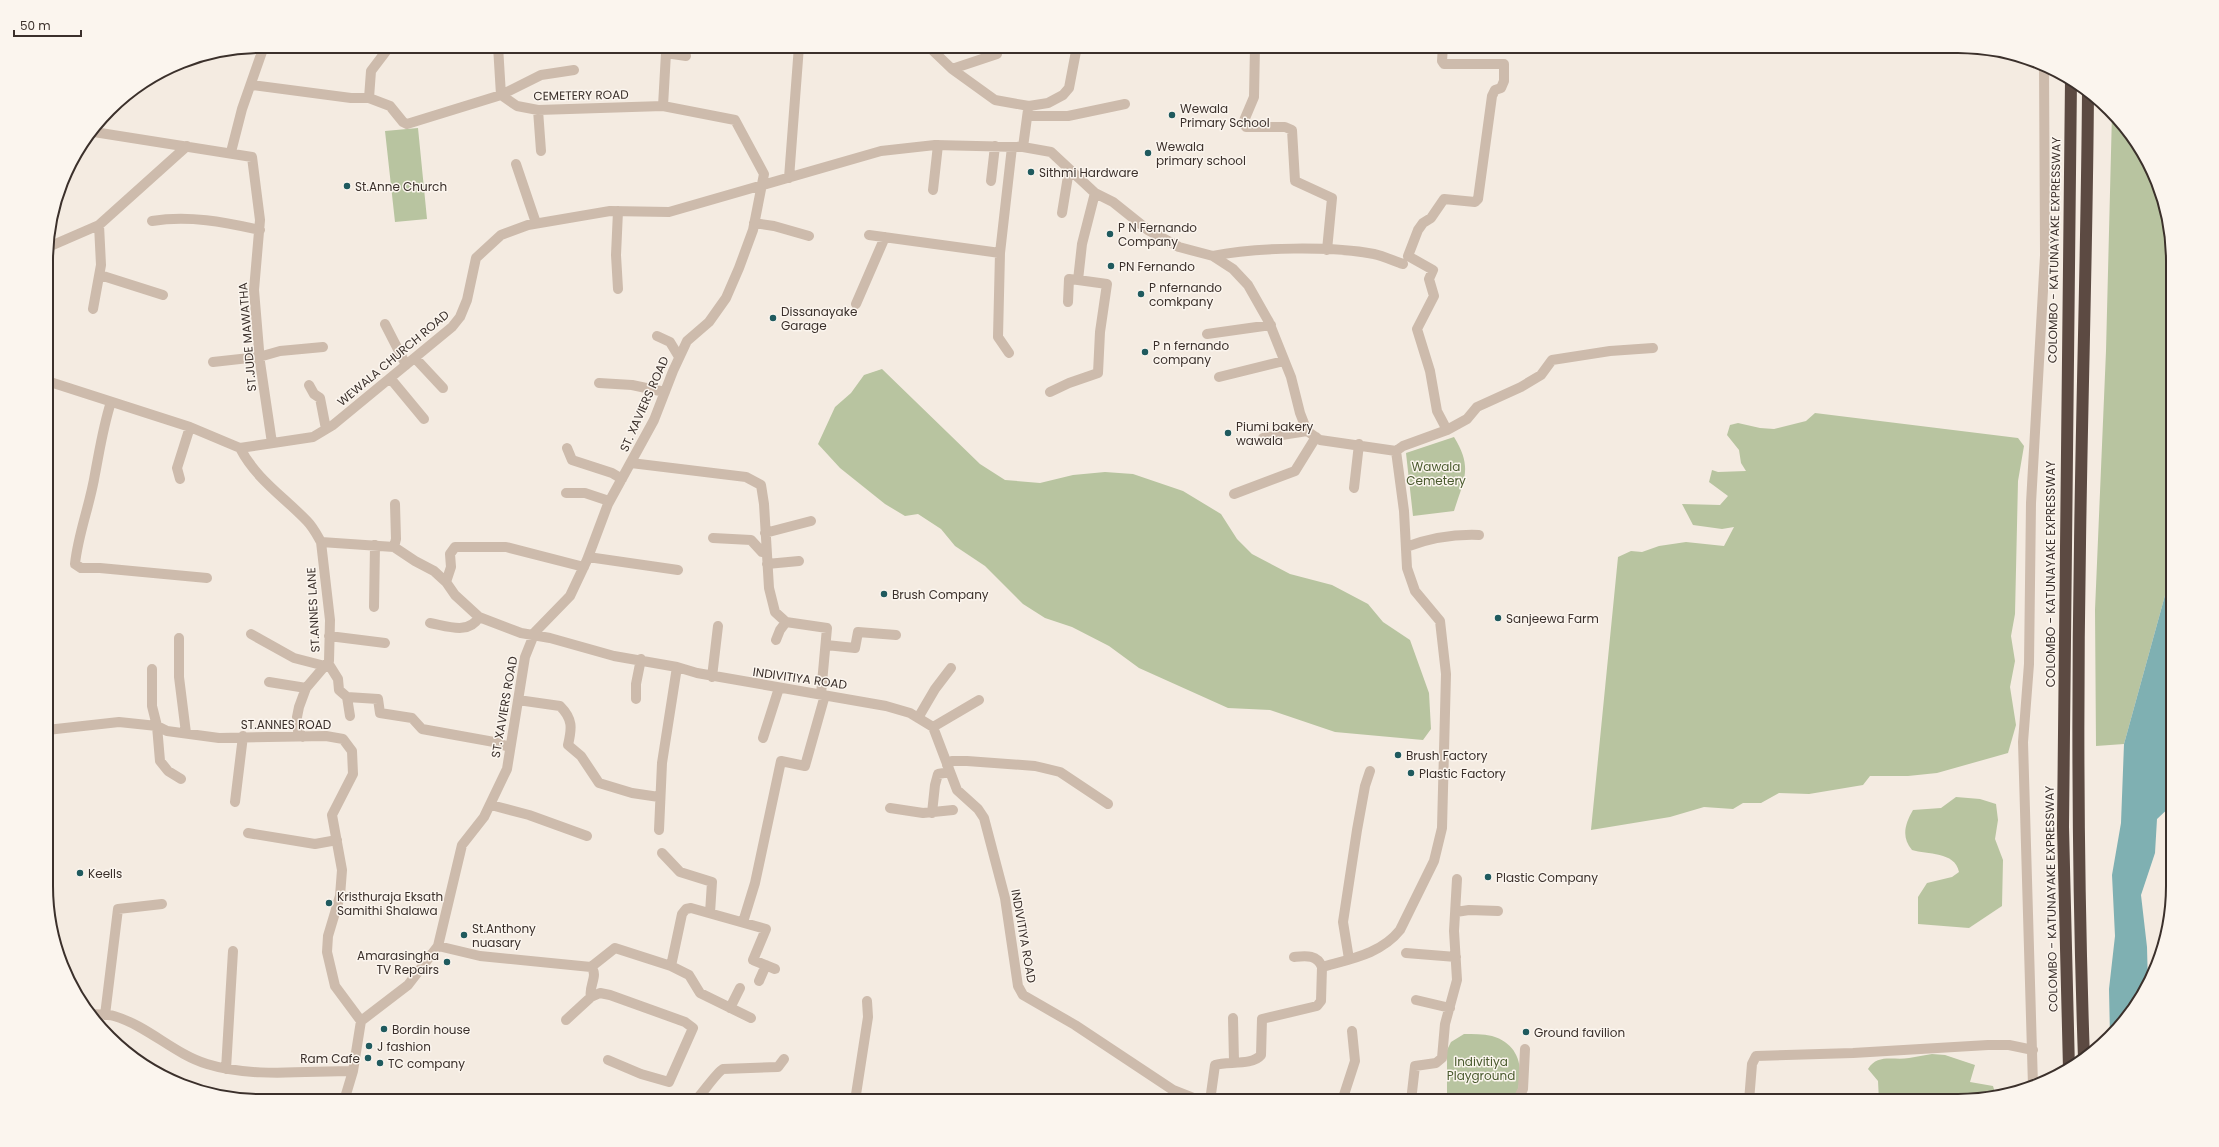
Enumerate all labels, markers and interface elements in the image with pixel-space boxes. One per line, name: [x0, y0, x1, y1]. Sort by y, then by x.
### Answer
scale bar: [14, 12, 81, 38]
text: 50 m: [20, 17, 51, 34]
street label: CEMETERY ROAD: [533, 86, 629, 104]
place label: Wewala Primary School: [1180, 100, 1270, 131]
marker: Wewala Primary School: [1167, 110, 1177, 120]
street label: COLOMBO - KATUNAYAKE EXPRESSWAY: [2044, 137, 2064, 363]
place label: Wewala primary school: [1156, 138, 1246, 169]
marker: Wewala primary school: [1143, 148, 1153, 158]
place label: Sithmi Hardware: [1039, 164, 1138, 181]
marker: Sithmi Hardware: [1026, 167, 1036, 177]
place label: St.Anne Church: [355, 178, 447, 195]
marker: St.Anne Church: [342, 181, 352, 191]
place label: P N Fernando Company: [1118, 219, 1197, 250]
marker: P N Fernando Company: [1105, 229, 1115, 239]
place label: PN Fernando: [1119, 258, 1195, 275]
marker: PN Fernando: [1106, 261, 1116, 271]
place label: P nfernando comkpany: [1149, 279, 1222, 310]
street label: ST.JUDE MAWATHA: [234, 282, 260, 392]
marker: P nfernando comkpany: [1136, 289, 1146, 299]
place label: Dissanayake Garage: [781, 303, 857, 334]
street label: WEWALA CHURCH ROAD: [333, 306, 453, 410]
marker: Dissanayake Garage: [768, 313, 778, 323]
place label: P n fernando company: [1153, 337, 1229, 368]
marker: P n fernando company: [1140, 347, 1150, 357]
street label: ST. XAVIERS ROAD: [615, 354, 673, 454]
place label: Piumi bakery wawala: [1236, 418, 1313, 449]
marker: Piumi bakery wawala: [1223, 428, 1233, 438]
park label: Wawala Cemetery: [1406, 458, 1466, 489]
street label: COLOMBO - KATUNAYAKE EXPRESSWAY: [2042, 461, 2059, 687]
street label: ST.ANNES LANE: [302, 567, 324, 653]
place label: Brush Company: [892, 586, 989, 603]
marker: Brush Company: [879, 589, 889, 599]
place label: Sanjeewa Farm: [1506, 610, 1599, 627]
marker: Sanjeewa Farm: [1493, 613, 1503, 623]
street label: ST. XAVIERS ROAD: [487, 655, 521, 759]
street label: INDIVITIYA ROAD: [752, 663, 848, 693]
street label: ST.ANNES ROAD: [241, 716, 331, 733]
place label: Brush Factory: [1406, 747, 1488, 764]
marker: Brush Factory: [1393, 750, 1403, 760]
place label: Plastic Factory: [1419, 765, 1506, 782]
marker: Plastic Factory: [1406, 768, 1416, 778]
street label: COLOMBO - KATUNAYAKE EXPRESSWAY: [2041, 786, 2061, 1012]
place label: Keells: [88, 865, 122, 882]
marker: Keells: [75, 868, 85, 878]
place label: Plastic Company: [1496, 869, 1598, 886]
marker: Plastic Company: [1483, 872, 1493, 882]
place label: Kristhuraja Eksath Samithi Shalawa: [337, 888, 443, 919]
street label: INDIVITIYA ROAD: [1007, 888, 1041, 984]
marker: Kristhuraja Eksath Samithi Shalawa: [324, 898, 334, 908]
place label: St.Anthony nuasary: [472, 920, 536, 951]
marker: St.Anthony nuasary: [459, 930, 469, 940]
place label: Amarasingha TV Repairs: [357, 947, 439, 978]
marker: Amarasingha TV Repairs: [442, 957, 452, 967]
place label: Bordin house: [392, 1021, 470, 1038]
marker: Bordin house: [379, 1024, 389, 1034]
place label: Ground favilion: [1534, 1024, 1625, 1041]
marker: Ground favilion: [1521, 1027, 1531, 1037]
place label: J fashion: [377, 1038, 431, 1055]
marker: J fashion: [364, 1041, 374, 1051]
place label: Ram Cafe: [300, 1050, 360, 1067]
marker: Ram Cafe: [363, 1053, 373, 1063]
park label: Indivitiya Playground: [1447, 1053, 1515, 1084]
place label: TC company: [388, 1055, 465, 1072]
marker: TC company: [375, 1058, 385, 1068]

